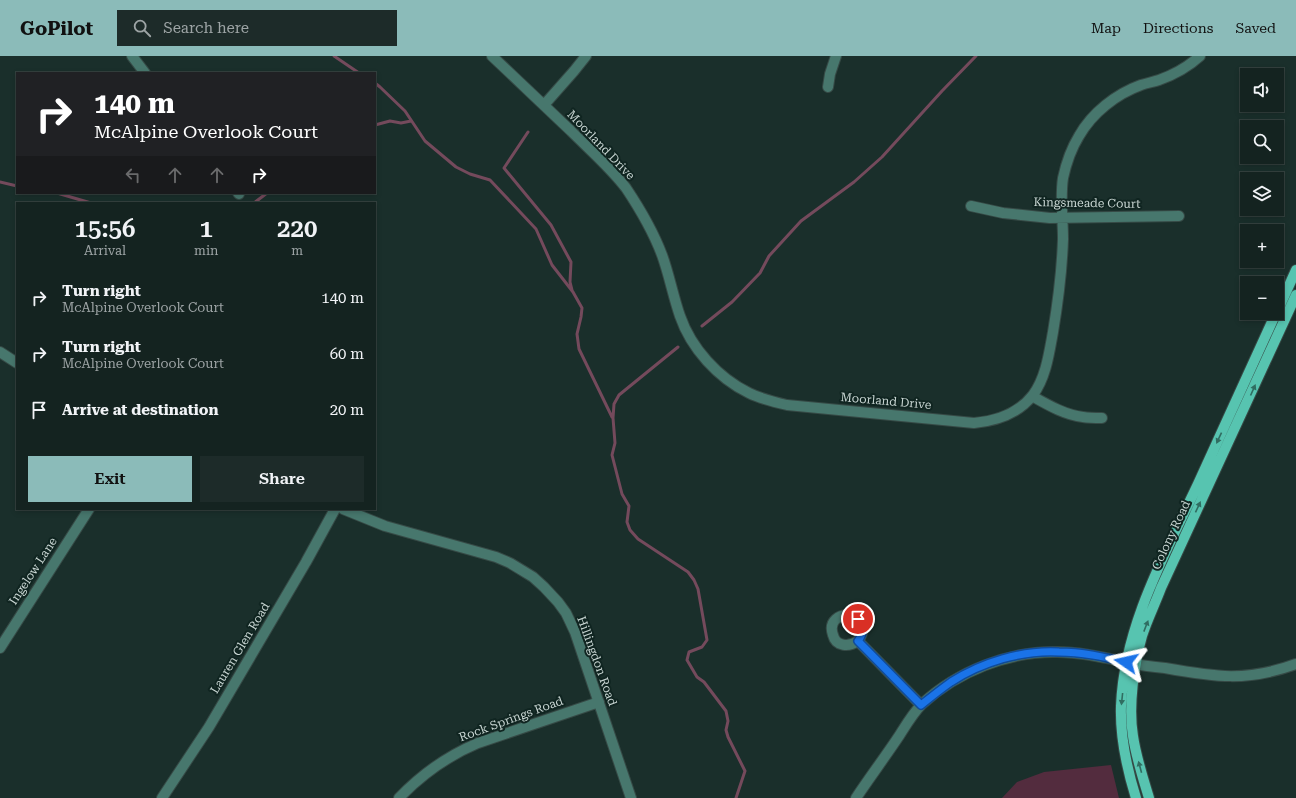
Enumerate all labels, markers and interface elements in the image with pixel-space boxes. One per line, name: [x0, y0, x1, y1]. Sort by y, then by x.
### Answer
search box: [117, 10, 397, 46]
text: GoPilot: [20, 17, 93, 40]
icon: search: [131, 17, 153, 39]
text: Search here: [163, 19, 249, 37]
text: Map: [1091, 20, 1121, 36]
text: Directions: [1143, 20, 1213, 36]
text: Saved: [1235, 20, 1276, 36]
map controls: [1240, 68, 1284, 320]
button: sound: [1240, 68, 1284, 112]
text: 140 m: [94, 87, 175, 120]
icon: right: [28, 88, 80, 140]
street label: Moorland Drive: [564, 107, 638, 183]
button: search: [1240, 120, 1284, 164]
text: McAlpine Overlook Court: [94, 121, 318, 142]
icon: left: [122, 164, 144, 186]
icon: ahead: [164, 164, 186, 186]
icon: ahead: [206, 164, 228, 186]
icon: right: [248, 164, 270, 186]
button: layers: [1240, 172, 1284, 216]
street label: Kingsmeade Court: [1033, 195, 1141, 211]
text: 15:56: [75, 215, 135, 243]
text: 1: [200, 215, 213, 243]
text: 220: [277, 215, 317, 243]
button: +: [1240, 224, 1284, 268]
text: Arrival: [84, 243, 126, 258]
text: min: [194, 243, 218, 258]
text: m: [291, 243, 303, 258]
button: −: [1240, 276, 1284, 320]
text: Turn right: [62, 282, 141, 300]
icon: right: [28, 287, 50, 309]
text: 140 m: [321, 289, 364, 307]
text: McAlpine Overlook Court: [62, 300, 224, 315]
text: Turn right: [62, 338, 141, 356]
icon: right: [28, 343, 50, 365]
text: 60 m: [330, 345, 364, 363]
text: McAlpine Overlook Court: [62, 356, 224, 371]
one-way arrow: [1250, 384, 1256, 395]
street label: Moorland Drive: [840, 390, 932, 412]
icon: arrive: [28, 399, 50, 421]
text: Arrive at destination: [62, 401, 218, 419]
text: 20 m: [330, 401, 364, 419]
one-way arrow: [1216, 432, 1222, 443]
button: Exit: [28, 456, 192, 502]
button: Share: [200, 456, 364, 502]
street label: Colony Road: [1149, 498, 1193, 572]
one-way arrow: [1195, 502, 1201, 513]
street label: Ingelow Lane: [6, 534, 60, 607]
street label: Lauren Glen Road: [207, 600, 273, 696]
pin: [841, 602, 875, 636]
icon: arrive: [847, 608, 869, 630]
street label: Hillingdon Road: [574, 614, 620, 708]
one-way arrow: [1143, 621, 1149, 632]
position arrow: [1105, 641, 1147, 683]
one-way arrow: [1118, 693, 1125, 705]
street label: Rock Springs Road: [457, 694, 565, 744]
one-way arrow: [1137, 761, 1143, 773]

